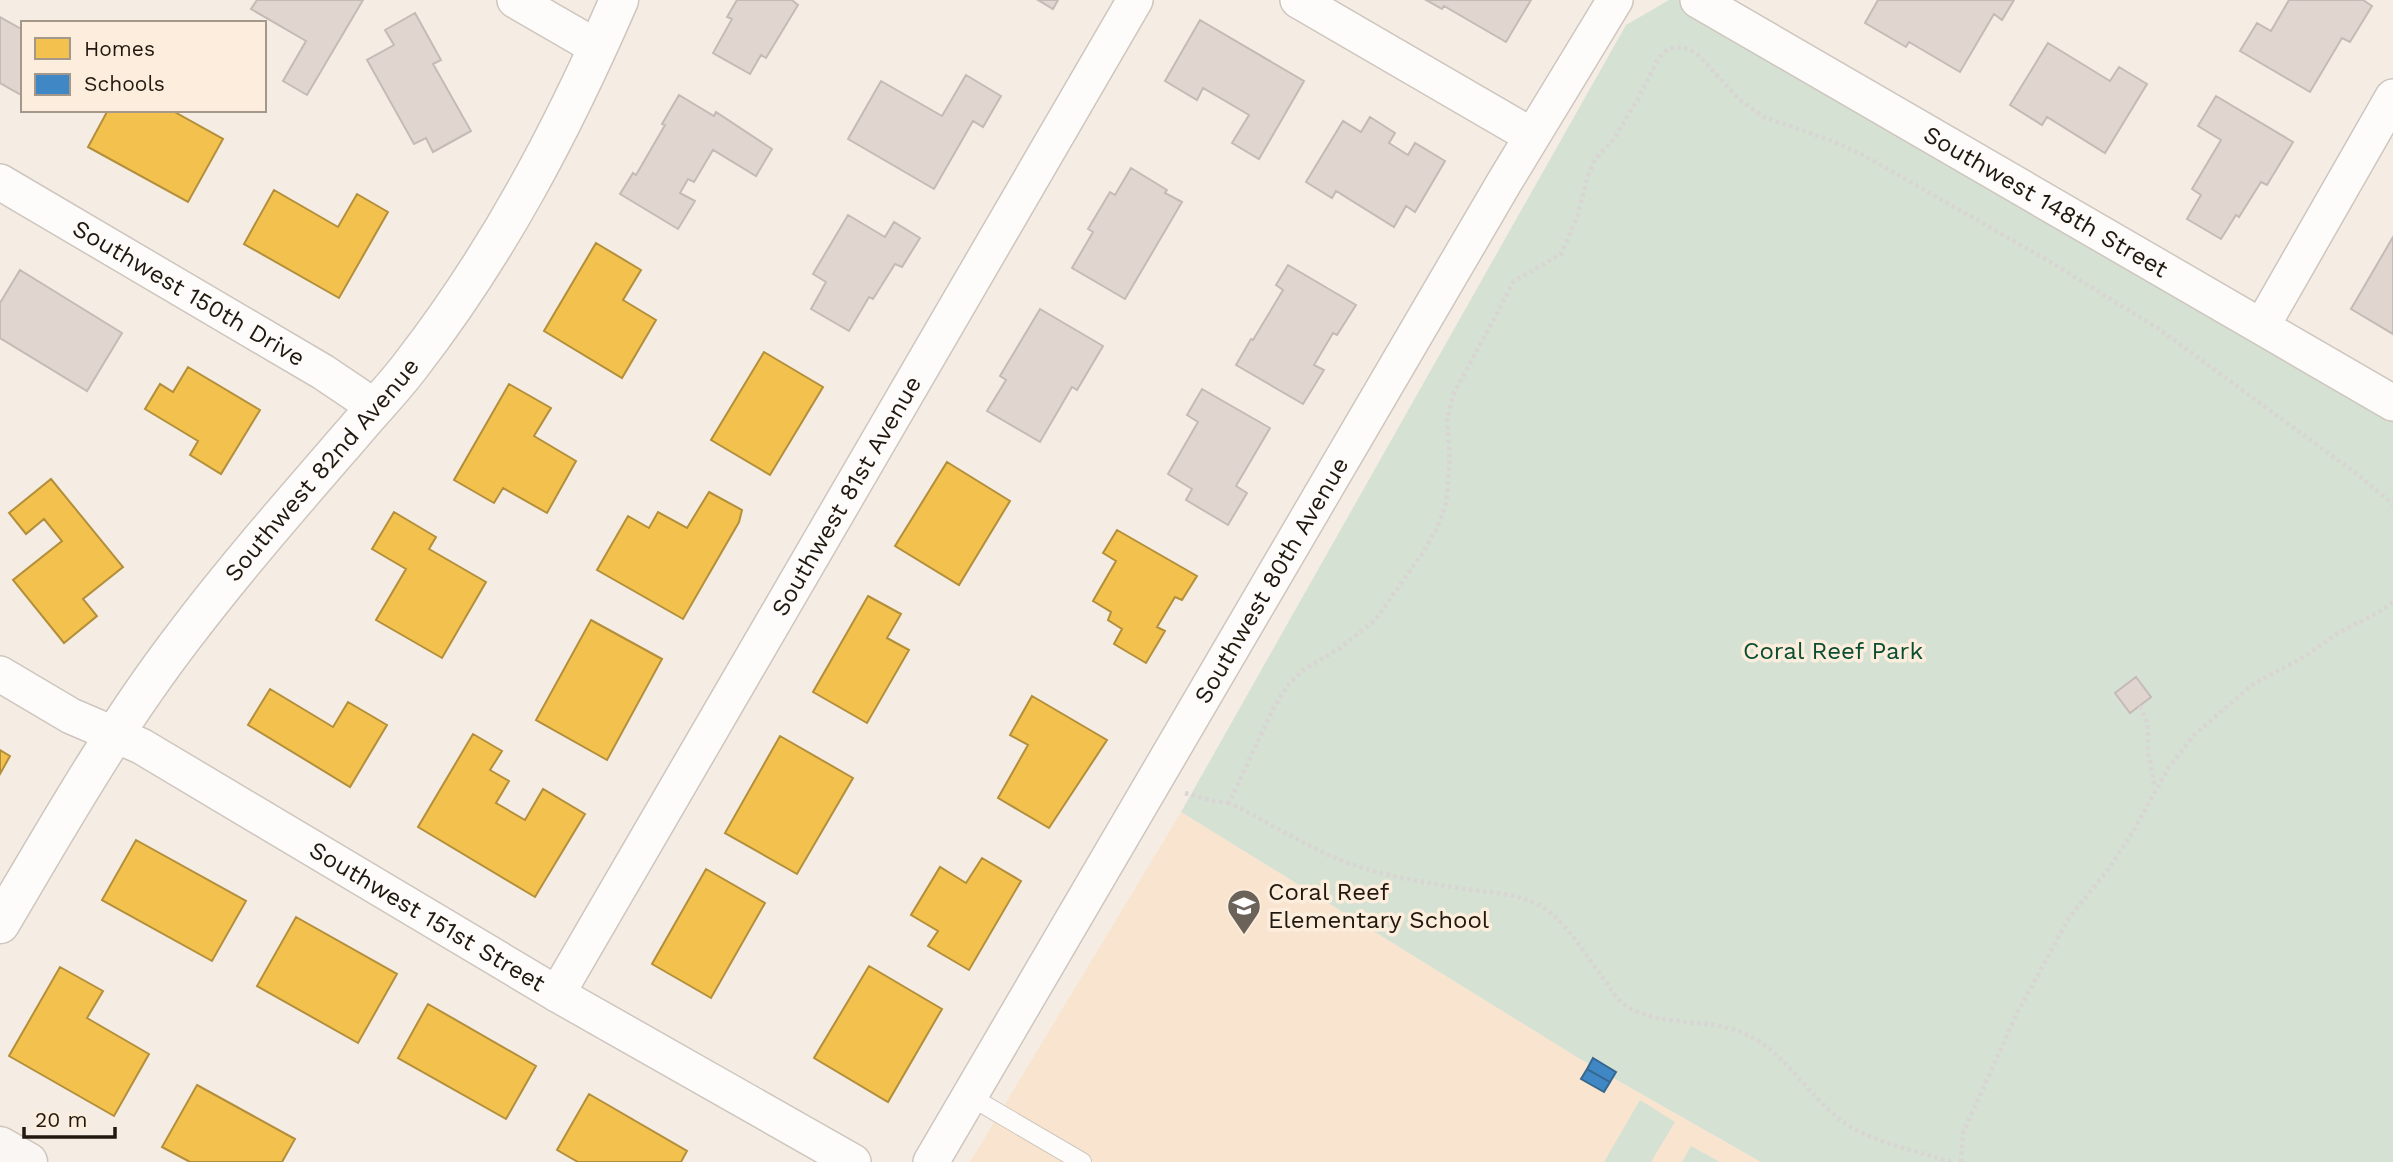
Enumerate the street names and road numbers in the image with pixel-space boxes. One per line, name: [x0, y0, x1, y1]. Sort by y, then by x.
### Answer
street label: Southwest 148th Street: [1919, 120, 2173, 283]
street label: Southwest 150th Drive: [68, 214, 310, 372]
street label: Southwest 82nd Avenue: [219, 353, 425, 587]
street label: Southwest 81st Avenue: [766, 371, 927, 621]
street label: Southwest 80th Avenue: [1188, 452, 1354, 708]
street label: Southwest 151st Street: [305, 836, 550, 998]

